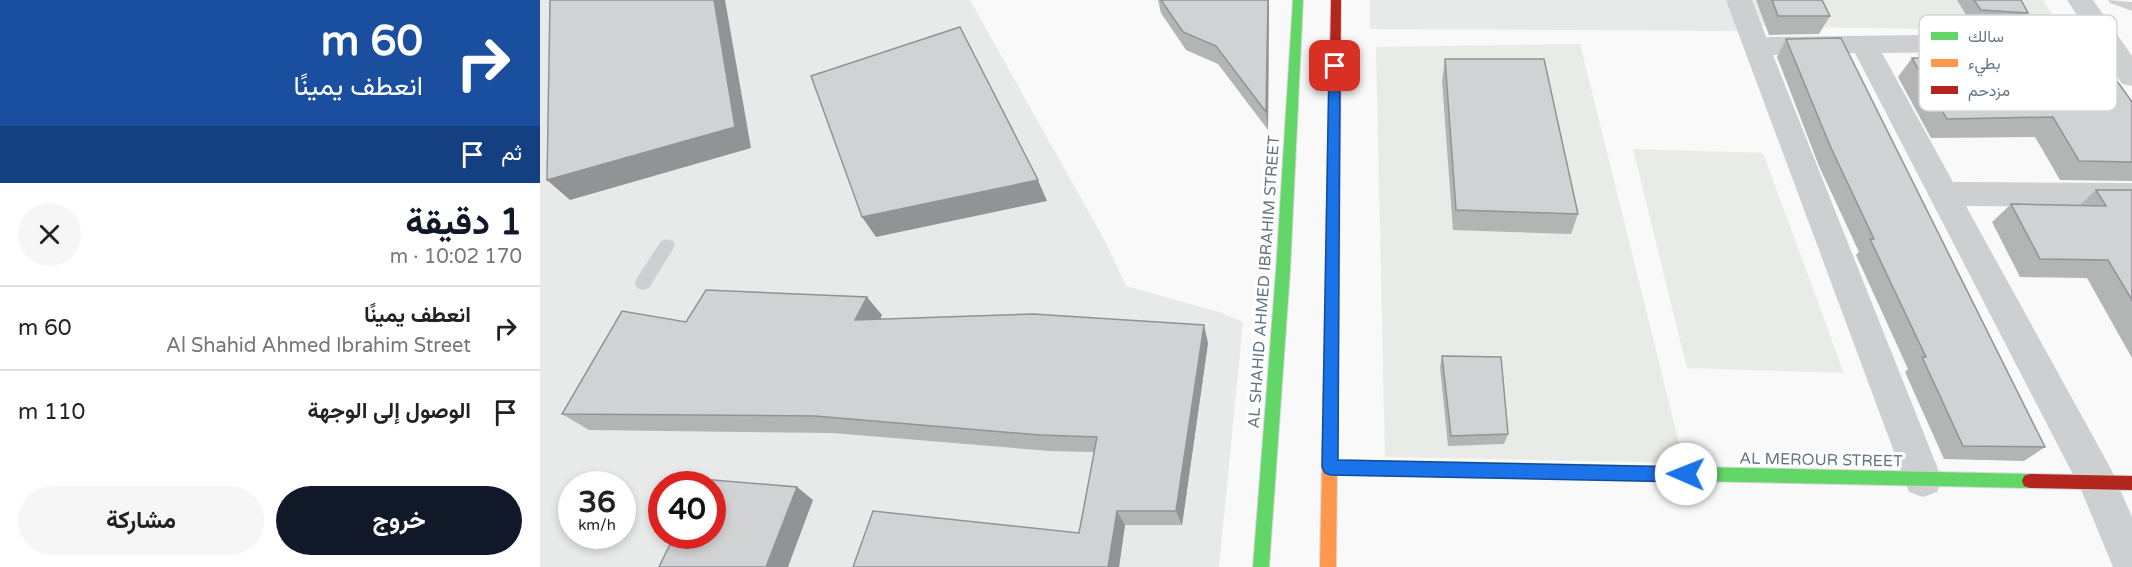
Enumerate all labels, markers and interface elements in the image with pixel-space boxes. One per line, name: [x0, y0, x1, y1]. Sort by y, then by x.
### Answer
legend: [1919, 15, 2117, 111]
text: 60 m: [321, 16, 423, 67]
icon: right: [444, 24, 522, 102]
text: سالك: [1968, 27, 2004, 47]
pin: [1309, 40, 1360, 91]
icon: arrive: [1318, 49, 1351, 82]
text: بطيء: [1968, 54, 2000, 77]
text: انعطف يمينًا: [293, 70, 423, 103]
text: مزدحم: [1968, 81, 2010, 101]
street label: AL SHAHID AHMED IBRAHIM STREET: [1244, 135, 1284, 429]
icon: arrive: [456, 138, 489, 171]
text: ثم: [501, 140, 522, 166]
text: 1 دقيقة: [405, 201, 522, 244]
button: close: [18, 203, 81, 266]
text: 170 m · 10:02: [390, 245, 522, 269]
text: انعطف يمينًا: [364, 302, 471, 328]
icon: right: [489, 312, 522, 345]
text: 60 m: [18, 315, 72, 341]
text: Al Shahid Ahmed Ibrahim Street: [166, 334, 471, 358]
icon: arrive: [489, 396, 522, 429]
text: الوصول إلى الوجهة: [307, 398, 471, 424]
text: 110 m: [18, 399, 85, 425]
position arrow: [1654, 442, 1718, 506]
street label: AL MEROUR STREET: [1739, 449, 1903, 471]
speed limit sign: 40: [648, 471, 726, 549]
text: 36: [578, 484, 616, 521]
button: مشاركة: [18, 486, 264, 555]
button: خروج: [276, 486, 522, 555]
text: km/h: [578, 516, 616, 534]

